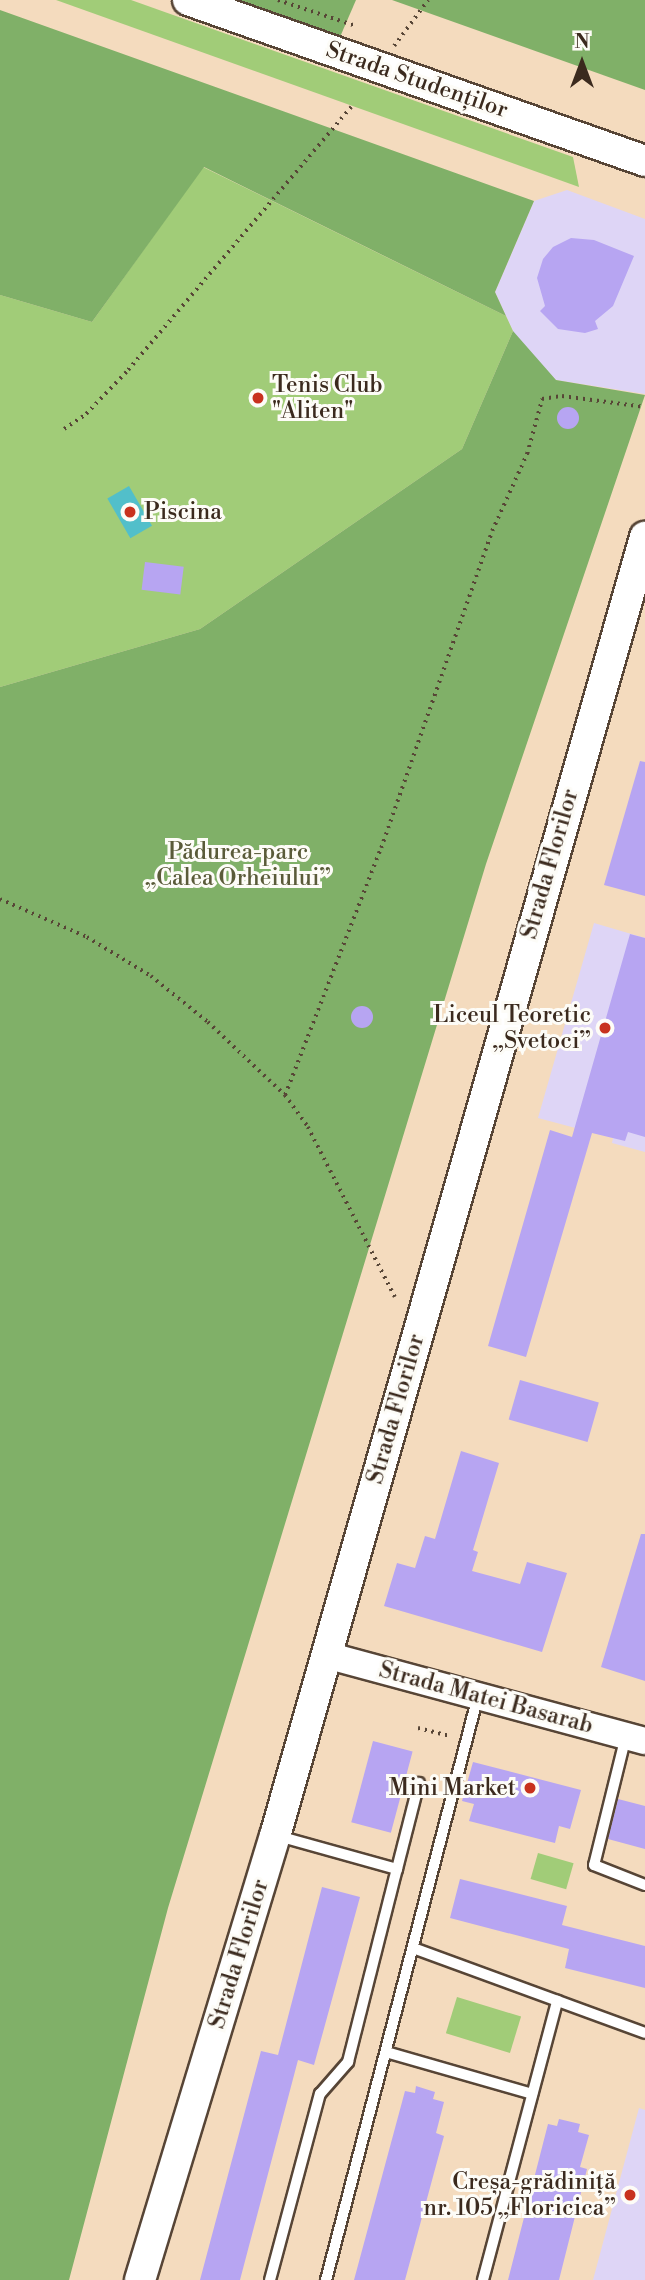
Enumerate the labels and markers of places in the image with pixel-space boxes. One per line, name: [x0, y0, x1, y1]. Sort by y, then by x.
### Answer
place label: Tenis Club "Aliten": [272, 371, 383, 425]
marker: Tenis Club "Aliten": [250, 390, 266, 406]
place label: Piscina: [144, 498, 222, 526]
marker: Piscina: [122, 504, 138, 520]
place label: Liceul Teoretic „Svetoci”: [433, 1001, 591, 1055]
marker: Liceul Teoretic „Svetoci”: [597, 1020, 613, 1036]
place label: Mini Market: [389, 1774, 516, 1802]
marker: Mini Market: [522, 1780, 538, 1796]
place label: Creșa-grădiniță nr. 105 „Floricica”: [423, 2168, 616, 2222]
marker: Creșa-grădiniță nr. 105 „Floricica”: [622, 2187, 638, 2203]

